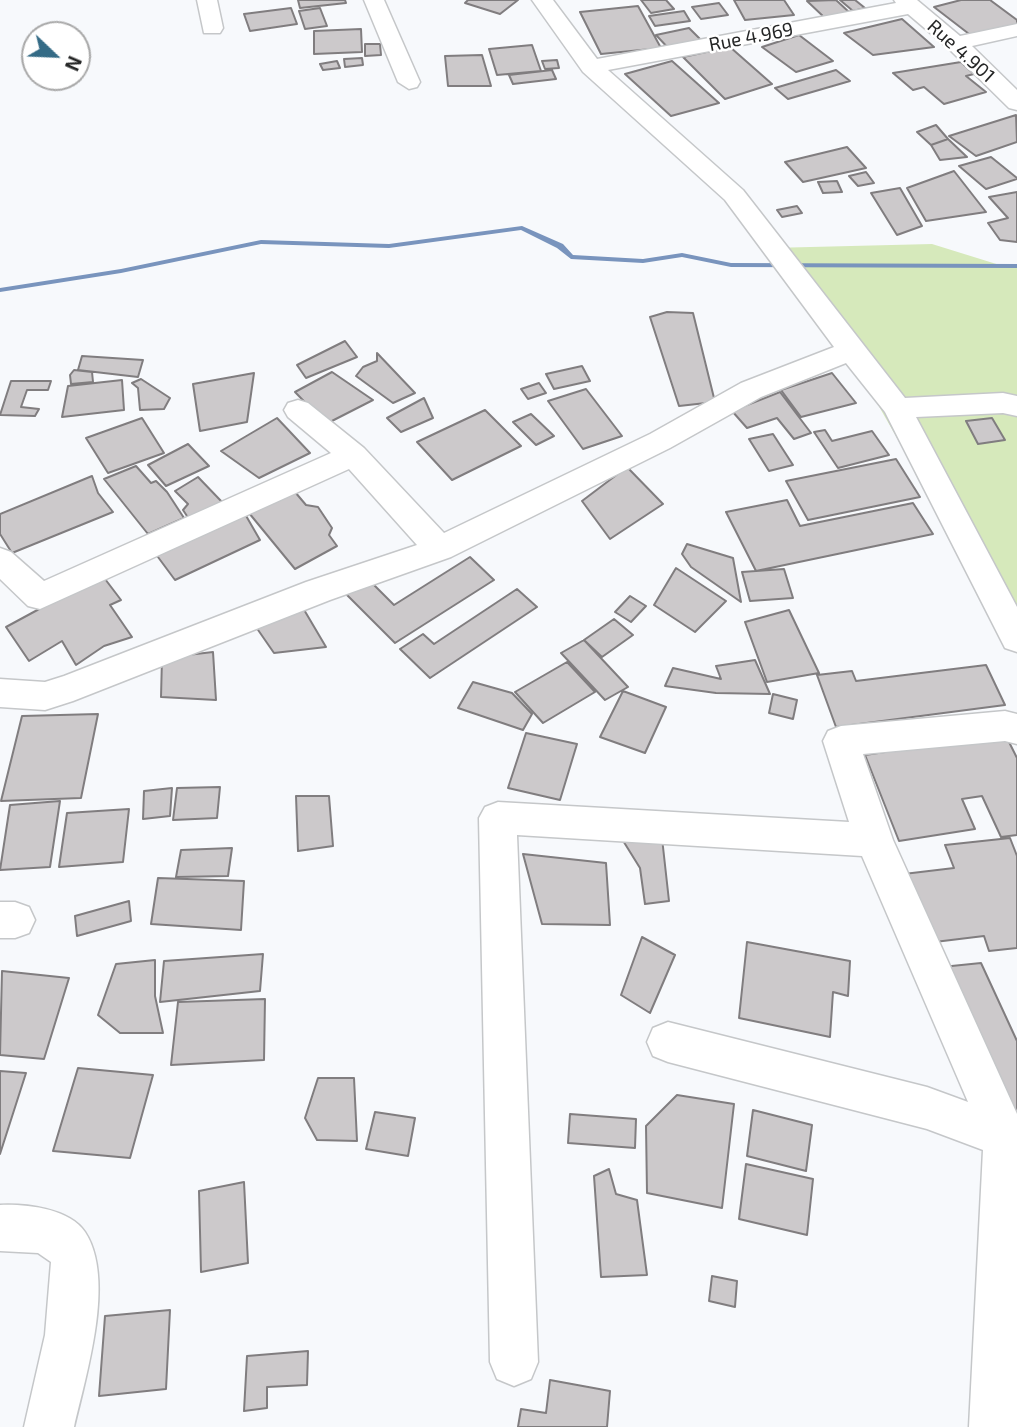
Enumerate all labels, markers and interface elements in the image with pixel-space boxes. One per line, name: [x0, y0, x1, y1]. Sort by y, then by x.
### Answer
street label: Rue 4.901: [923, 15, 999, 87]
street label: Rue 4.969: [707, 18, 795, 56]
north arrow: [21, 21, 91, 91]
text: N: [61, 53, 87, 74]

